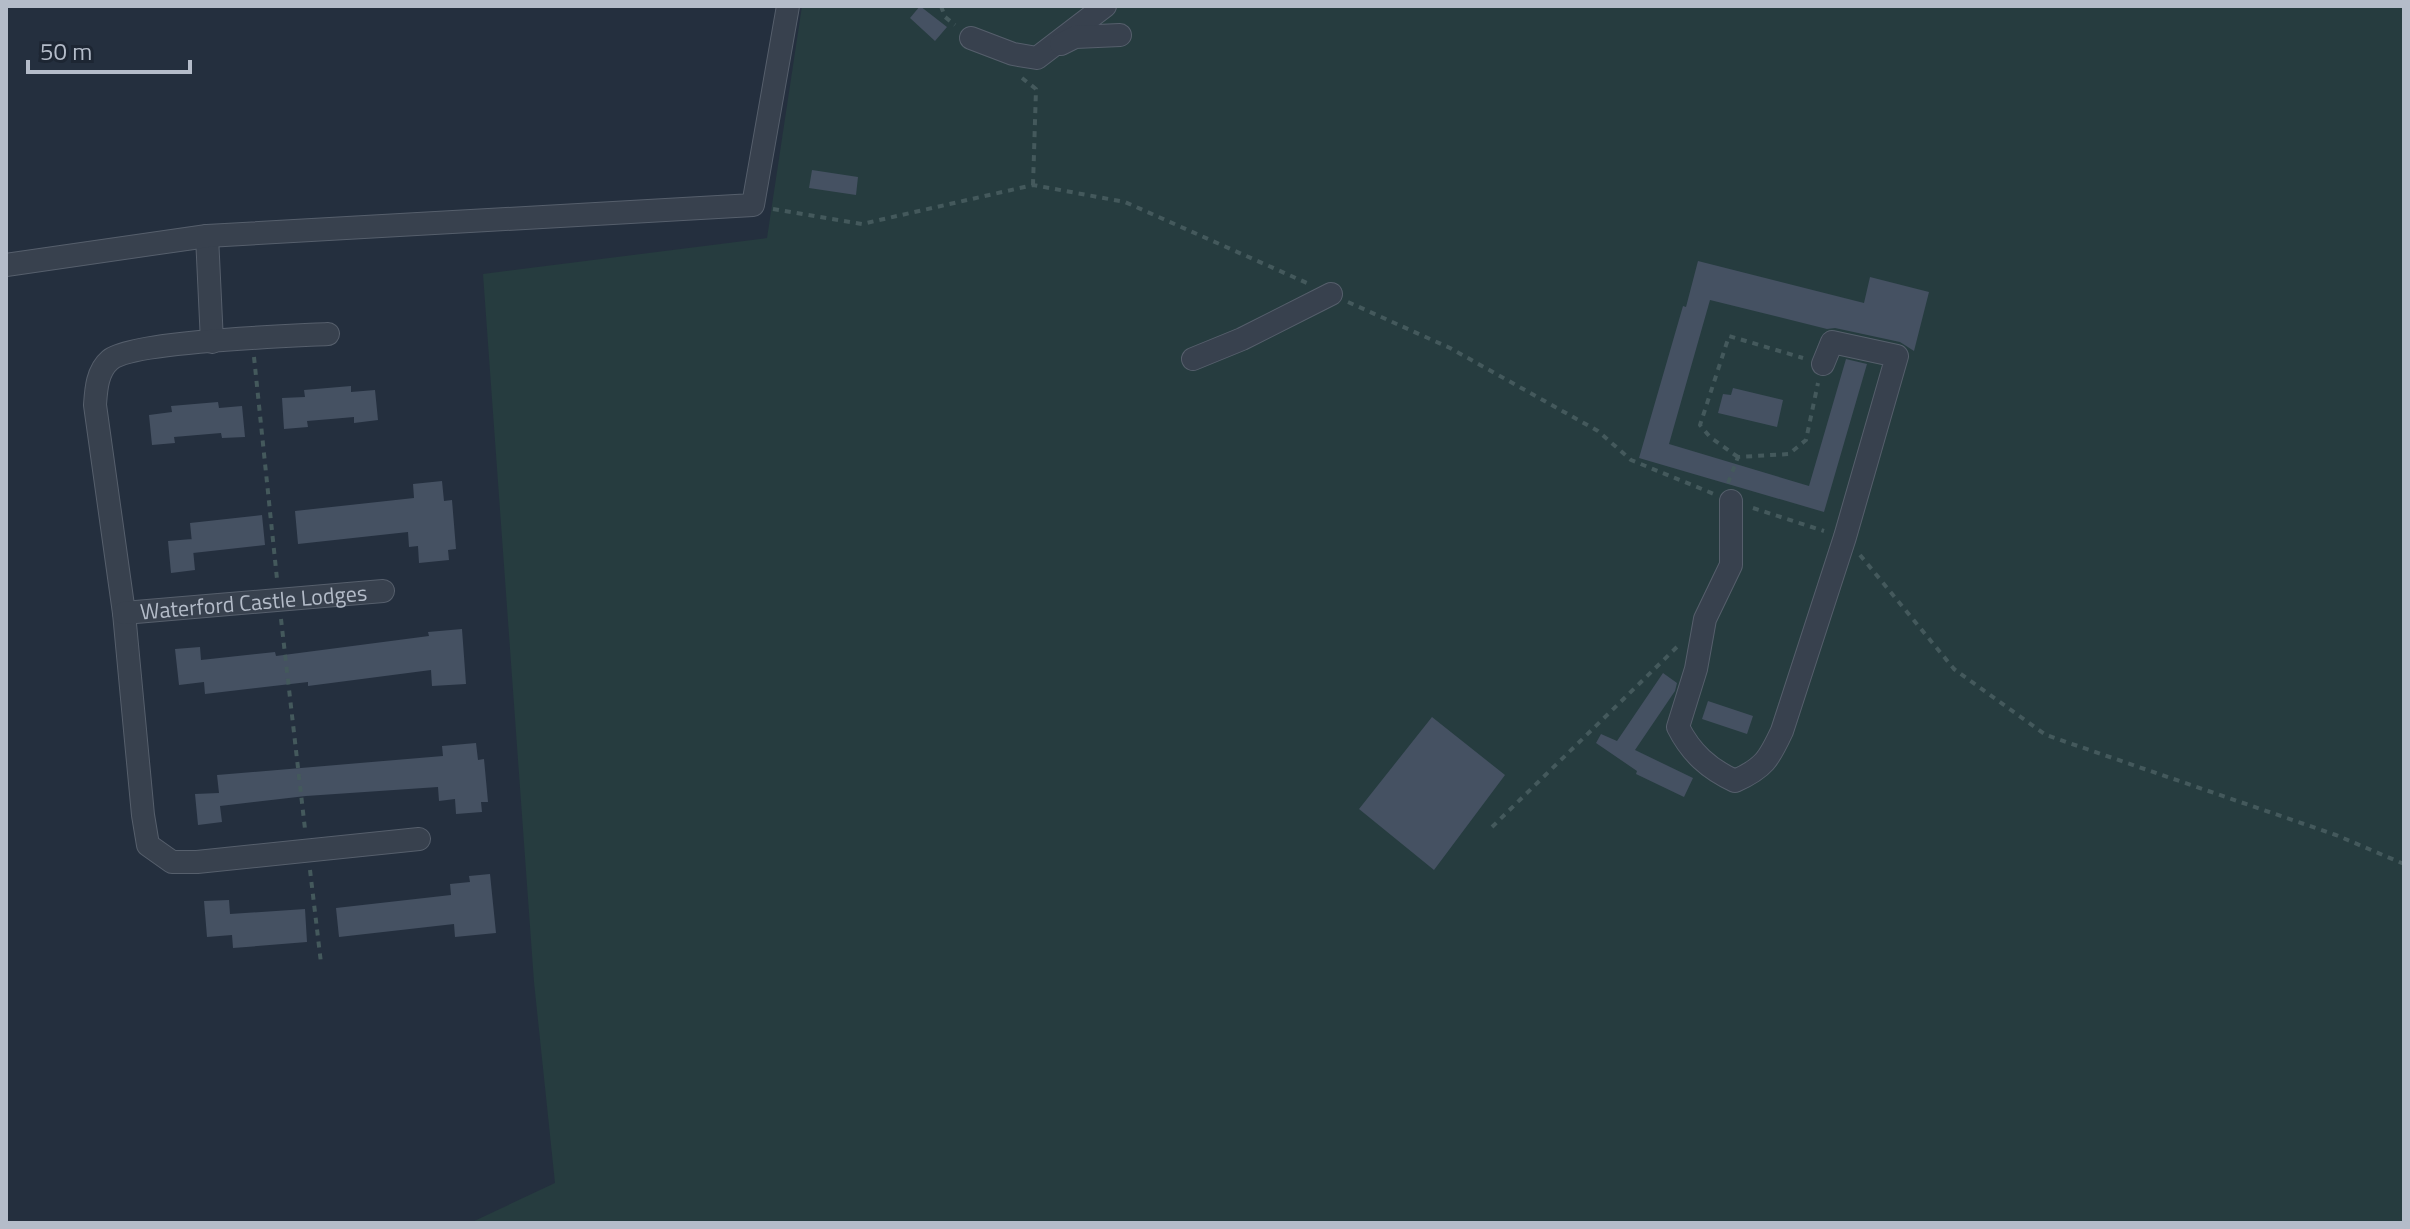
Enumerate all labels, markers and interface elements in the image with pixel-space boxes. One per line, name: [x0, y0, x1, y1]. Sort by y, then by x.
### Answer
scale bar: [28, 24, 190, 74]
text: 50 m: [40, 33, 92, 69]
street label: Waterford Castle Lodges: [139, 575, 368, 629]

